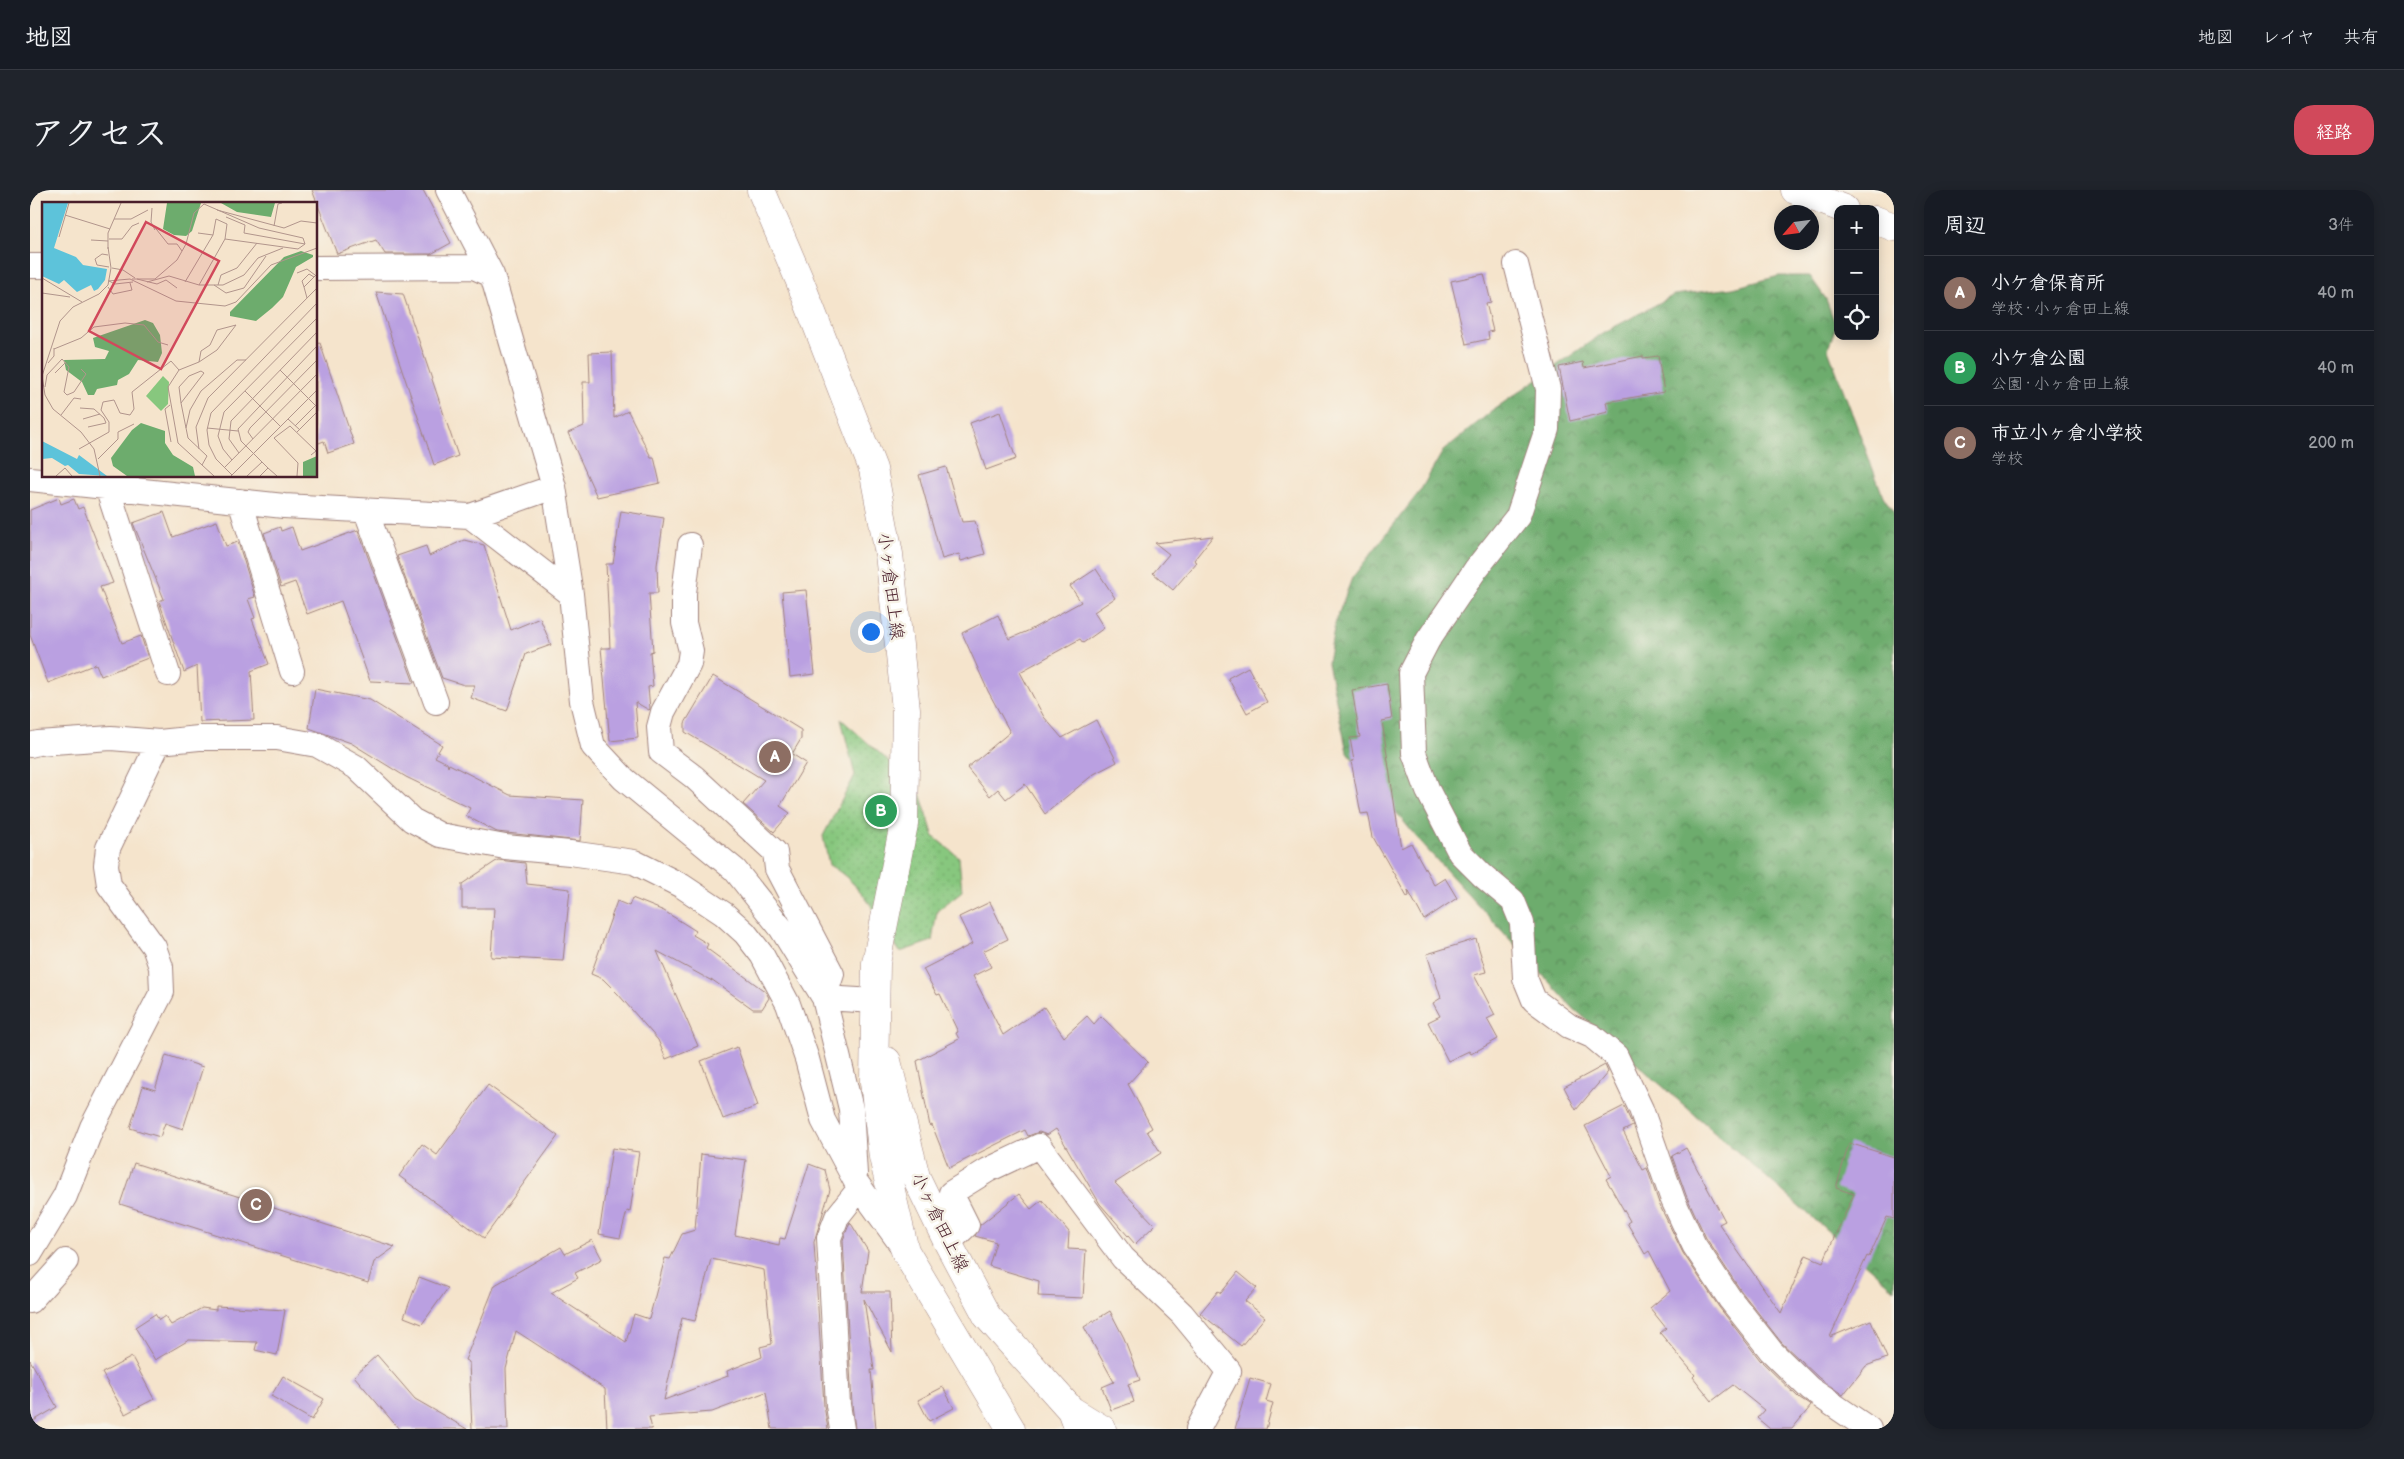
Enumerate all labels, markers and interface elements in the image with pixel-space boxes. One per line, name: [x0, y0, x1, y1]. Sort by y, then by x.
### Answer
text: 地図: [25, 23, 73, 52]
text: 地図: [2198, 27, 2234, 48]
text: レイヤ: [2262, 27, 2315, 48]
text: 共有: [2343, 27, 2379, 48]
button: 経路: [2294, 105, 2374, 155]
text: アクセス: [30, 113, 168, 156]
inset map: [42, 202, 318, 478]
north arrow: [1774, 205, 1819, 250]
map controls: [1834, 205, 1879, 340]
button: +: [1834, 205, 1879, 250]
text: 周辺: [1944, 213, 1986, 238]
text: 3件: [2328, 216, 2354, 235]
button: −: [1834, 250, 1879, 295]
text: 小ケ倉保育所: [1991, 272, 2105, 295]
text: A: [1955, 284, 1965, 303]
text: 40 m: [2317, 284, 2354, 303]
button: locate: [1834, 295, 1879, 340]
text: 学校 · 小ヶ倉田上線: [1991, 300, 2129, 319]
text: 小ケ倉公園: [1991, 347, 2086, 370]
text: B: [1954, 359, 1966, 378]
text: 40 m: [2317, 359, 2354, 378]
text: 公園 · 小ヶ倉田上線: [1991, 375, 2129, 394]
text: 市立小ヶ倉小学校: [1991, 422, 2143, 445]
text: C: [1954, 434, 1966, 453]
text: 200 m: [2308, 434, 2354, 453]
text: 学校: [1991, 450, 2023, 469]
street label: 小ヶ倉田上線: [874, 531, 908, 641]
your location: [858, 619, 884, 645]
pin: A: [759, 738, 791, 776]
pin: B: [865, 792, 897, 830]
street label: 小ヶ倉田上線: [906, 1169, 973, 1275]
pin: C: [240, 1186, 272, 1224]

